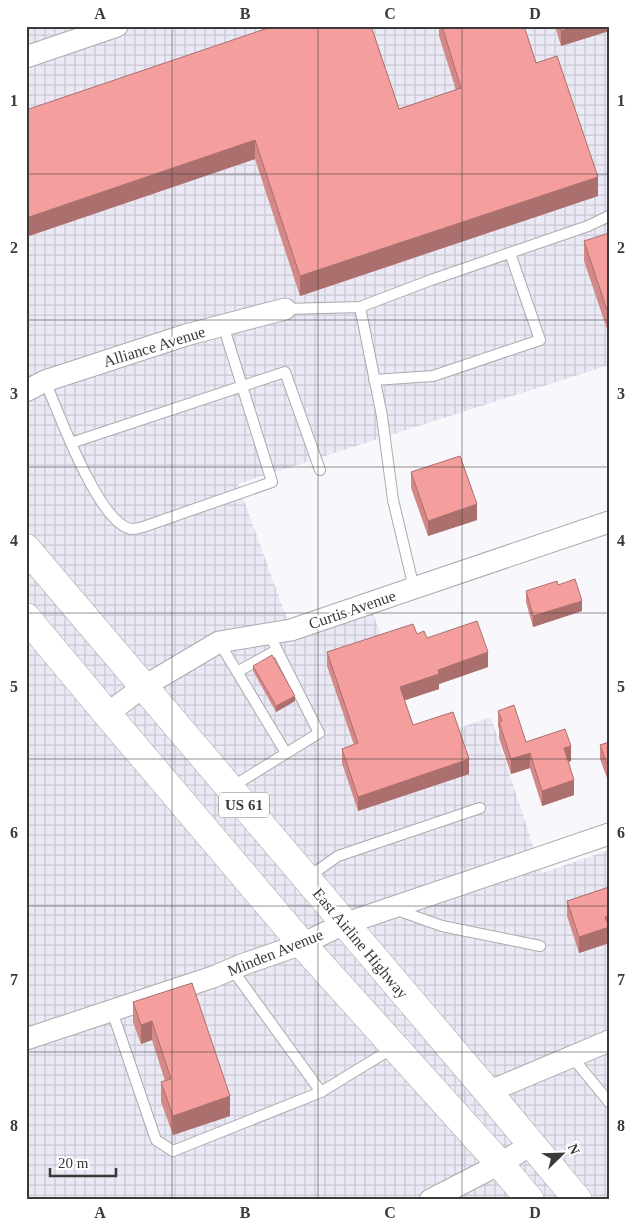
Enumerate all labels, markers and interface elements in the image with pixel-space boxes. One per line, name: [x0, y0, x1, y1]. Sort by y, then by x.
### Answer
text: A: [94, 5, 106, 22]
text: B: [240, 5, 251, 22]
text: C: [384, 5, 396, 22]
text: D: [529, 5, 541, 22]
text: 1: [10, 92, 18, 109]
text: 1: [617, 92, 625, 109]
text: 2: [10, 239, 18, 256]
text: 2: [617, 239, 625, 256]
street label: Alliance Avenue: [101, 323, 207, 370]
text: 3: [10, 385, 18, 402]
text: 3: [617, 385, 625, 402]
text: 4: [10, 532, 18, 549]
text: 4: [617, 532, 625, 549]
street label: Curtis Avenue: [306, 587, 398, 632]
text: 5: [10, 678, 18, 695]
text: 5: [617, 678, 625, 695]
road number: US 61: [219, 792, 269, 818]
text: 6: [10, 824, 18, 841]
text: 6: [617, 824, 625, 841]
street label: East Airline Highway: [309, 885, 412, 1003]
street label: Minden Avenue: [225, 926, 325, 979]
text: 7: [10, 971, 18, 988]
text: 7: [617, 971, 625, 988]
text: 8: [10, 1117, 18, 1134]
text: 8: [617, 1117, 625, 1134]
north arrow: [538, 1128, 588, 1178]
text: N: [565, 1142, 582, 1157]
scale bar: [50, 1146, 116, 1178]
text: 20 m: [58, 1155, 89, 1171]
text: A: [94, 1204, 106, 1221]
text: B: [240, 1204, 251, 1221]
text: C: [384, 1204, 396, 1221]
text: D: [529, 1204, 541, 1221]

